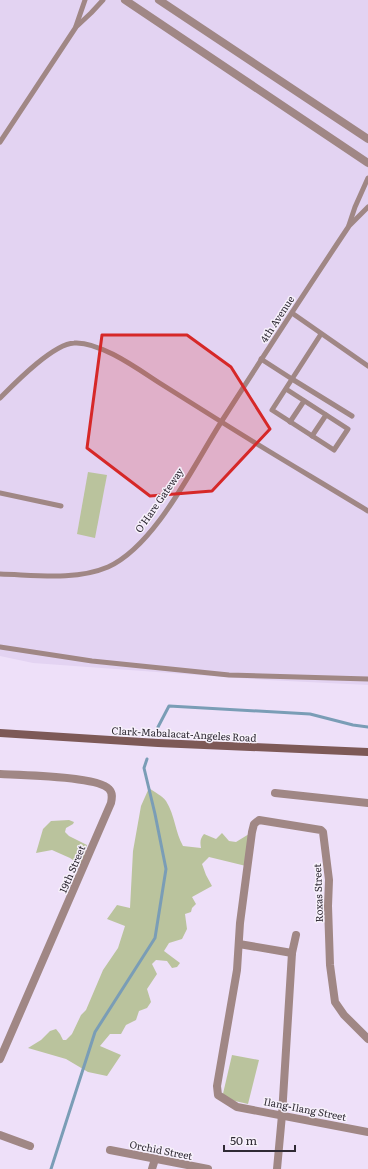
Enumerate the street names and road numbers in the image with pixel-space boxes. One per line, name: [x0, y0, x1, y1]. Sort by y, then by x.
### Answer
street label: 4th Avenue: [256, 292, 297, 345]
street label: O'Hare Gateway: [131, 464, 187, 535]
street label: Clark-Mabalacat-Angeles Road: [111, 722, 257, 745]
street label: 19th Street: [55, 843, 88, 895]
street label: Roxas Street: [309, 863, 326, 923]
street label: Ilang-Ilang Street: [262, 1093, 348, 1124]
street label: Orchid Street: [128, 1136, 194, 1163]

